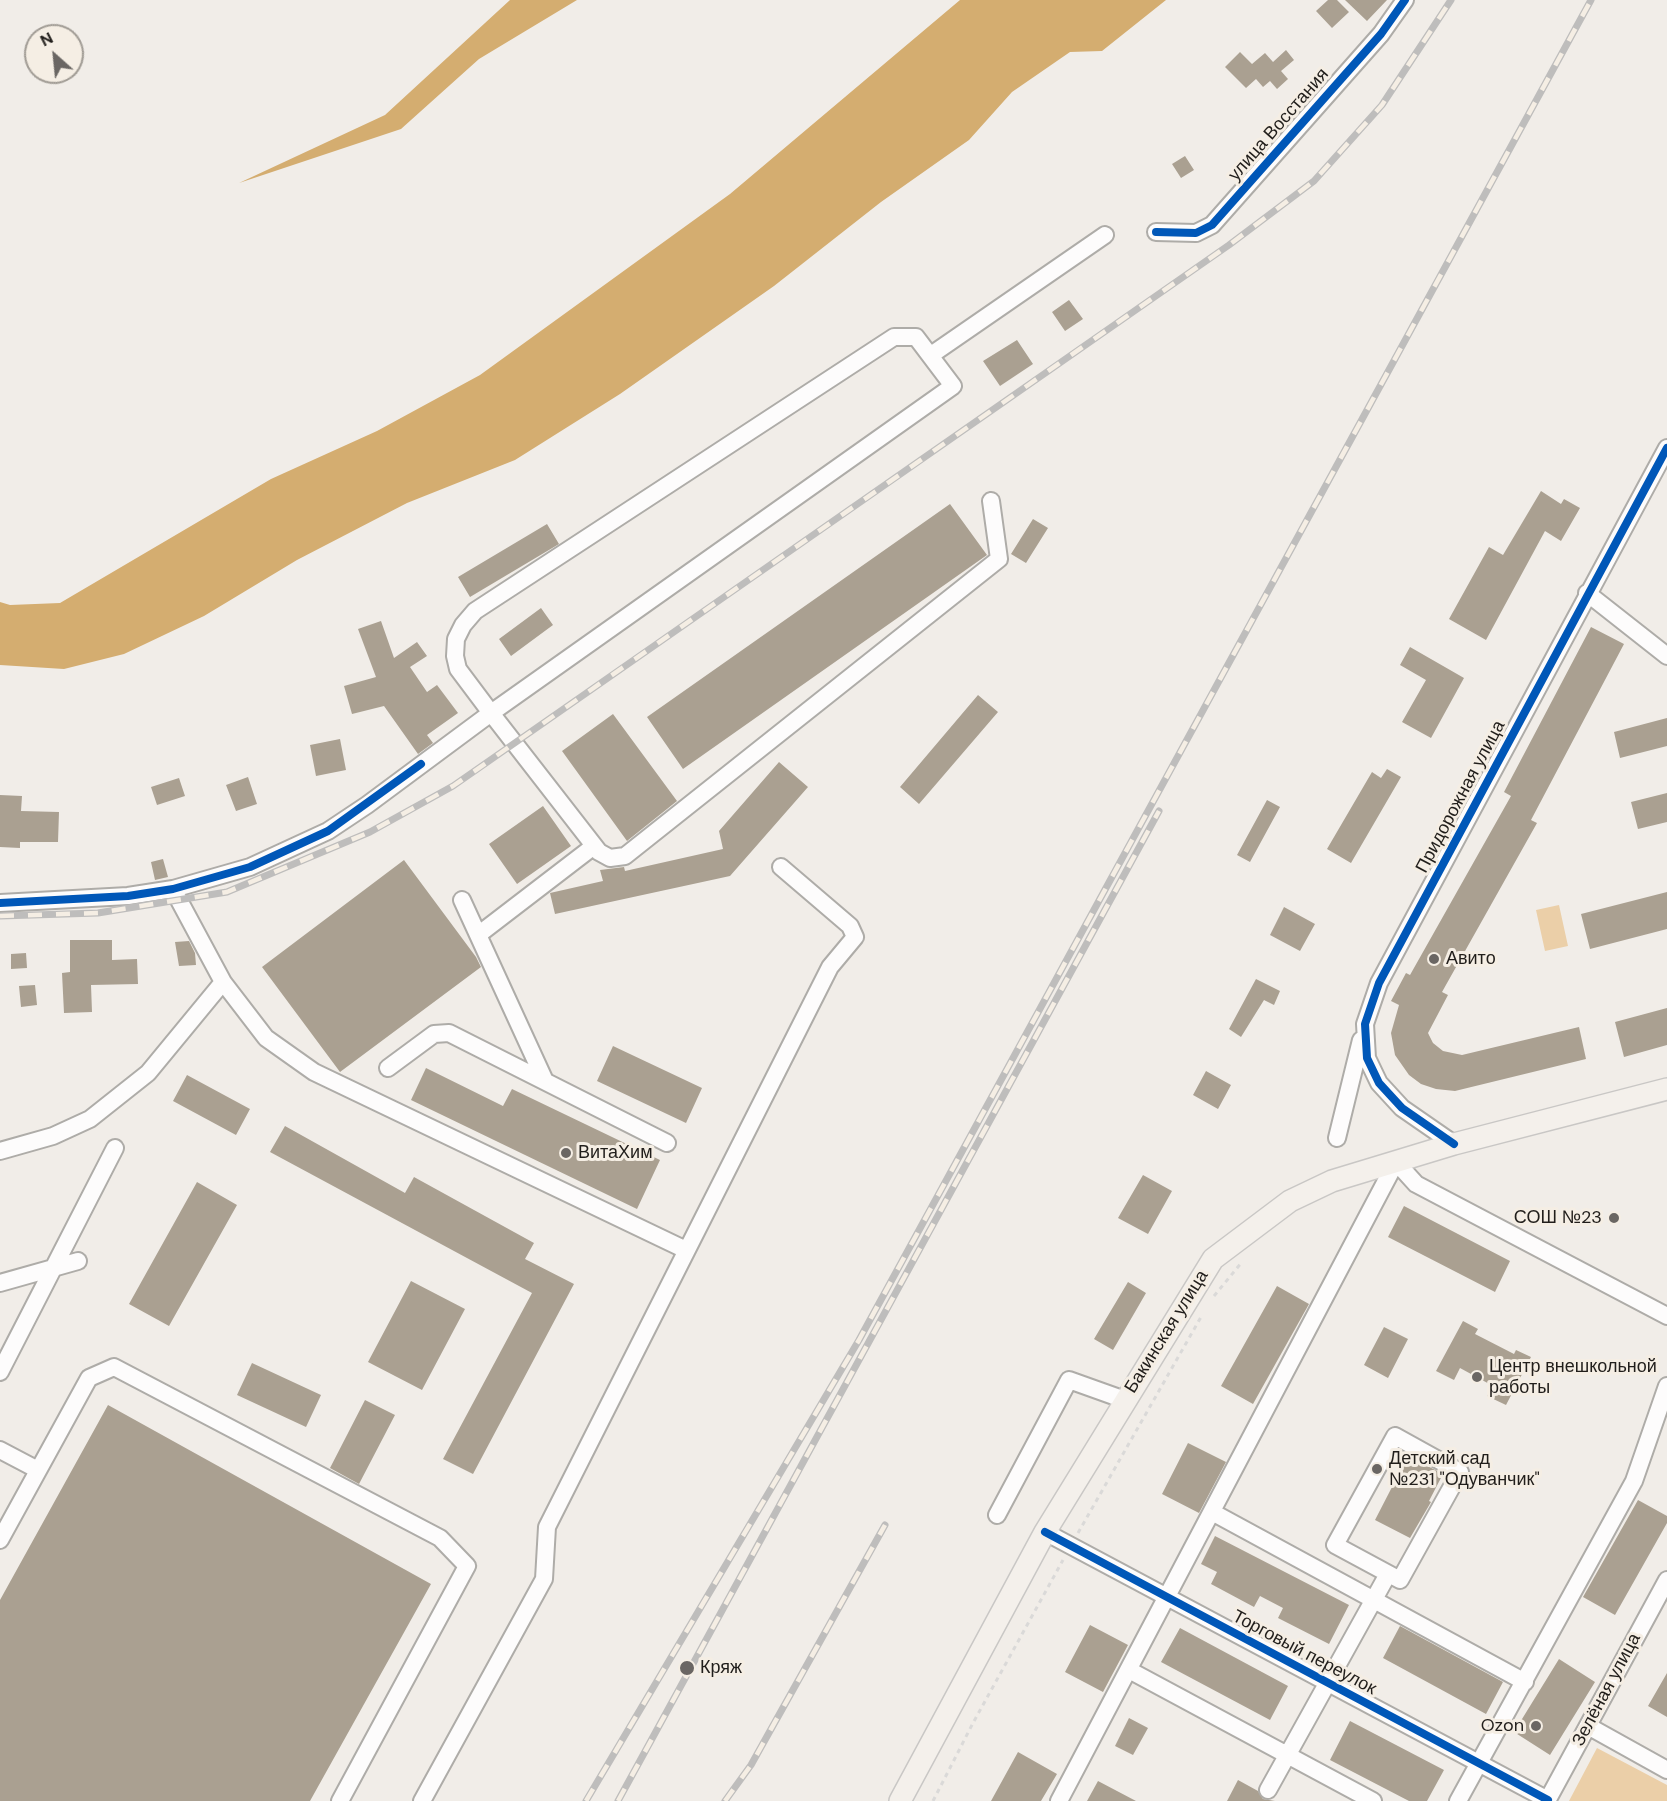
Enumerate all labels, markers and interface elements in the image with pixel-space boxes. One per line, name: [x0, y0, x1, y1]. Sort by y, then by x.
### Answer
north arrow: [24, 24, 84, 84]
text: N: [37, 27, 56, 51]
street label: улица Восстания: [1224, 64, 1334, 186]
street label: Придорожная улица: [1412, 717, 1510, 877]
place label: Авито: [1446, 948, 1496, 970]
marker: Авито: [1427, 952, 1441, 966]
place label: ВитаХим: [578, 1142, 653, 1164]
marker: ВитаХим: [559, 1146, 573, 1160]
place label: СОШ №23: [1514, 1207, 1602, 1229]
marker: СОШ №23: [1607, 1211, 1621, 1225]
street label: Бакинская улица: [1120, 1266, 1214, 1398]
place label: Центр внешкольной работы: [1489, 1356, 1657, 1398]
marker: Центр внешкольной работы: [1470, 1370, 1484, 1384]
place label: Детский сад №231 "Одуванчик": [1389, 1448, 1540, 1490]
marker: Детский сад №231 "Одуванчик": [1370, 1462, 1384, 1476]
street label: Торговый переулок: [1228, 1606, 1380, 1700]
street label: Зелёная улица: [1568, 1630, 1646, 1750]
place label: Кряж: [700, 1657, 742, 1679]
marker: Кряж: [678, 1659, 696, 1677]
place label: Ozon: [1481, 1715, 1524, 1737]
marker: Ozon: [1529, 1719, 1543, 1733]

